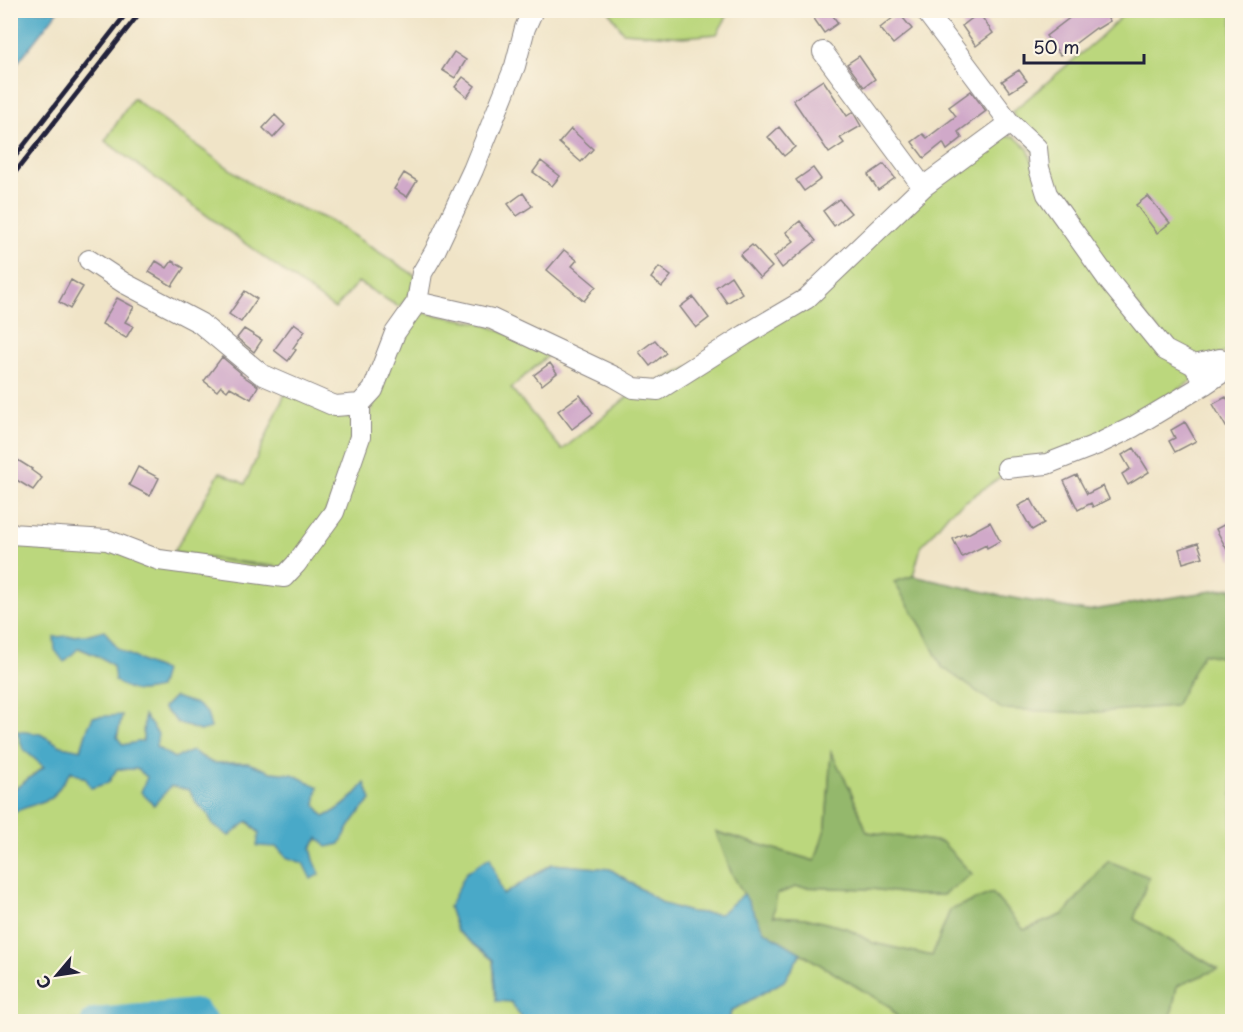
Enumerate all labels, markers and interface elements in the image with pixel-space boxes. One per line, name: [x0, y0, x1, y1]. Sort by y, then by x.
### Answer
scale bar: [1024, 27, 1144, 65]
text: 50 m: [1033, 33, 1080, 60]
north arrow: [27, 945, 87, 1005]
text: С: [30, 972, 56, 994]

